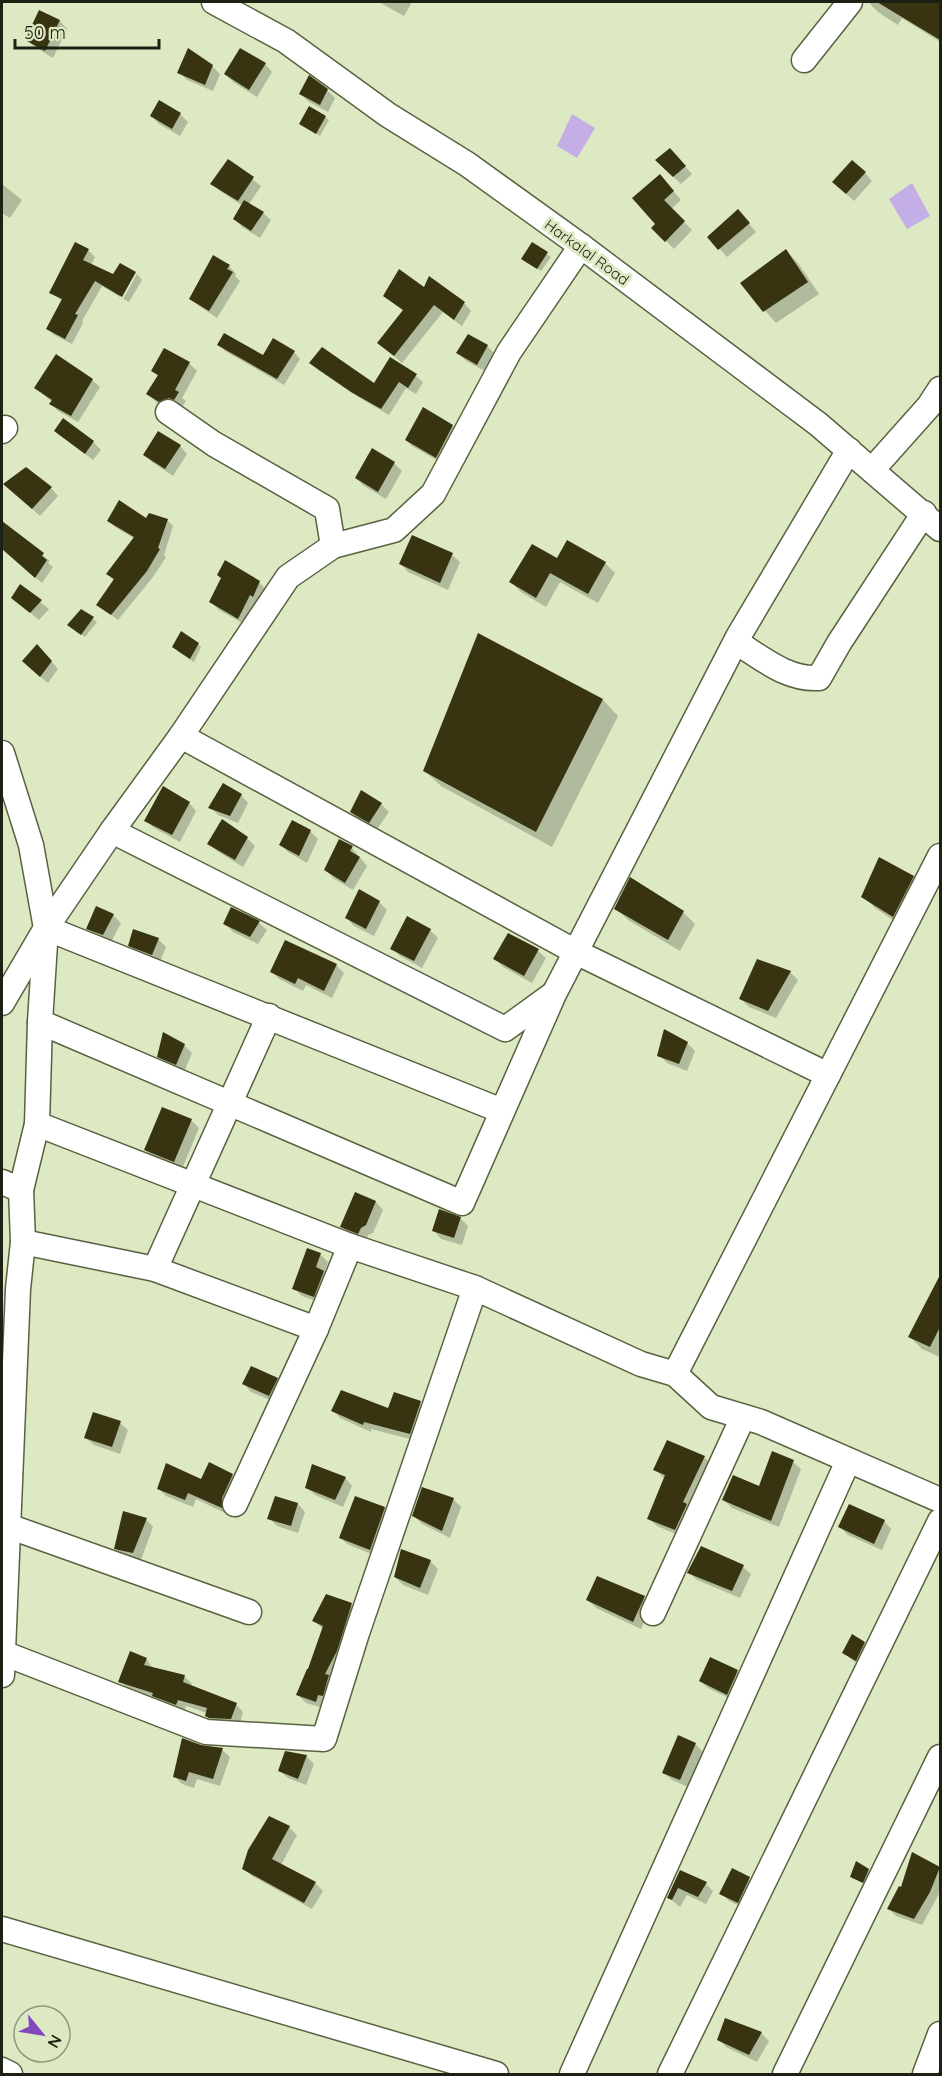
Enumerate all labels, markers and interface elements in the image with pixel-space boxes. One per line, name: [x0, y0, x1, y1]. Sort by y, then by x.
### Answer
scale bar: [15, 12, 159, 50]
text: 50 m: [24, 21, 66, 44]
street label: Harkalal Road: [541, 215, 633, 289]
north arrow: [12, 2004, 72, 2064]
text: N: [43, 2031, 67, 2052]

